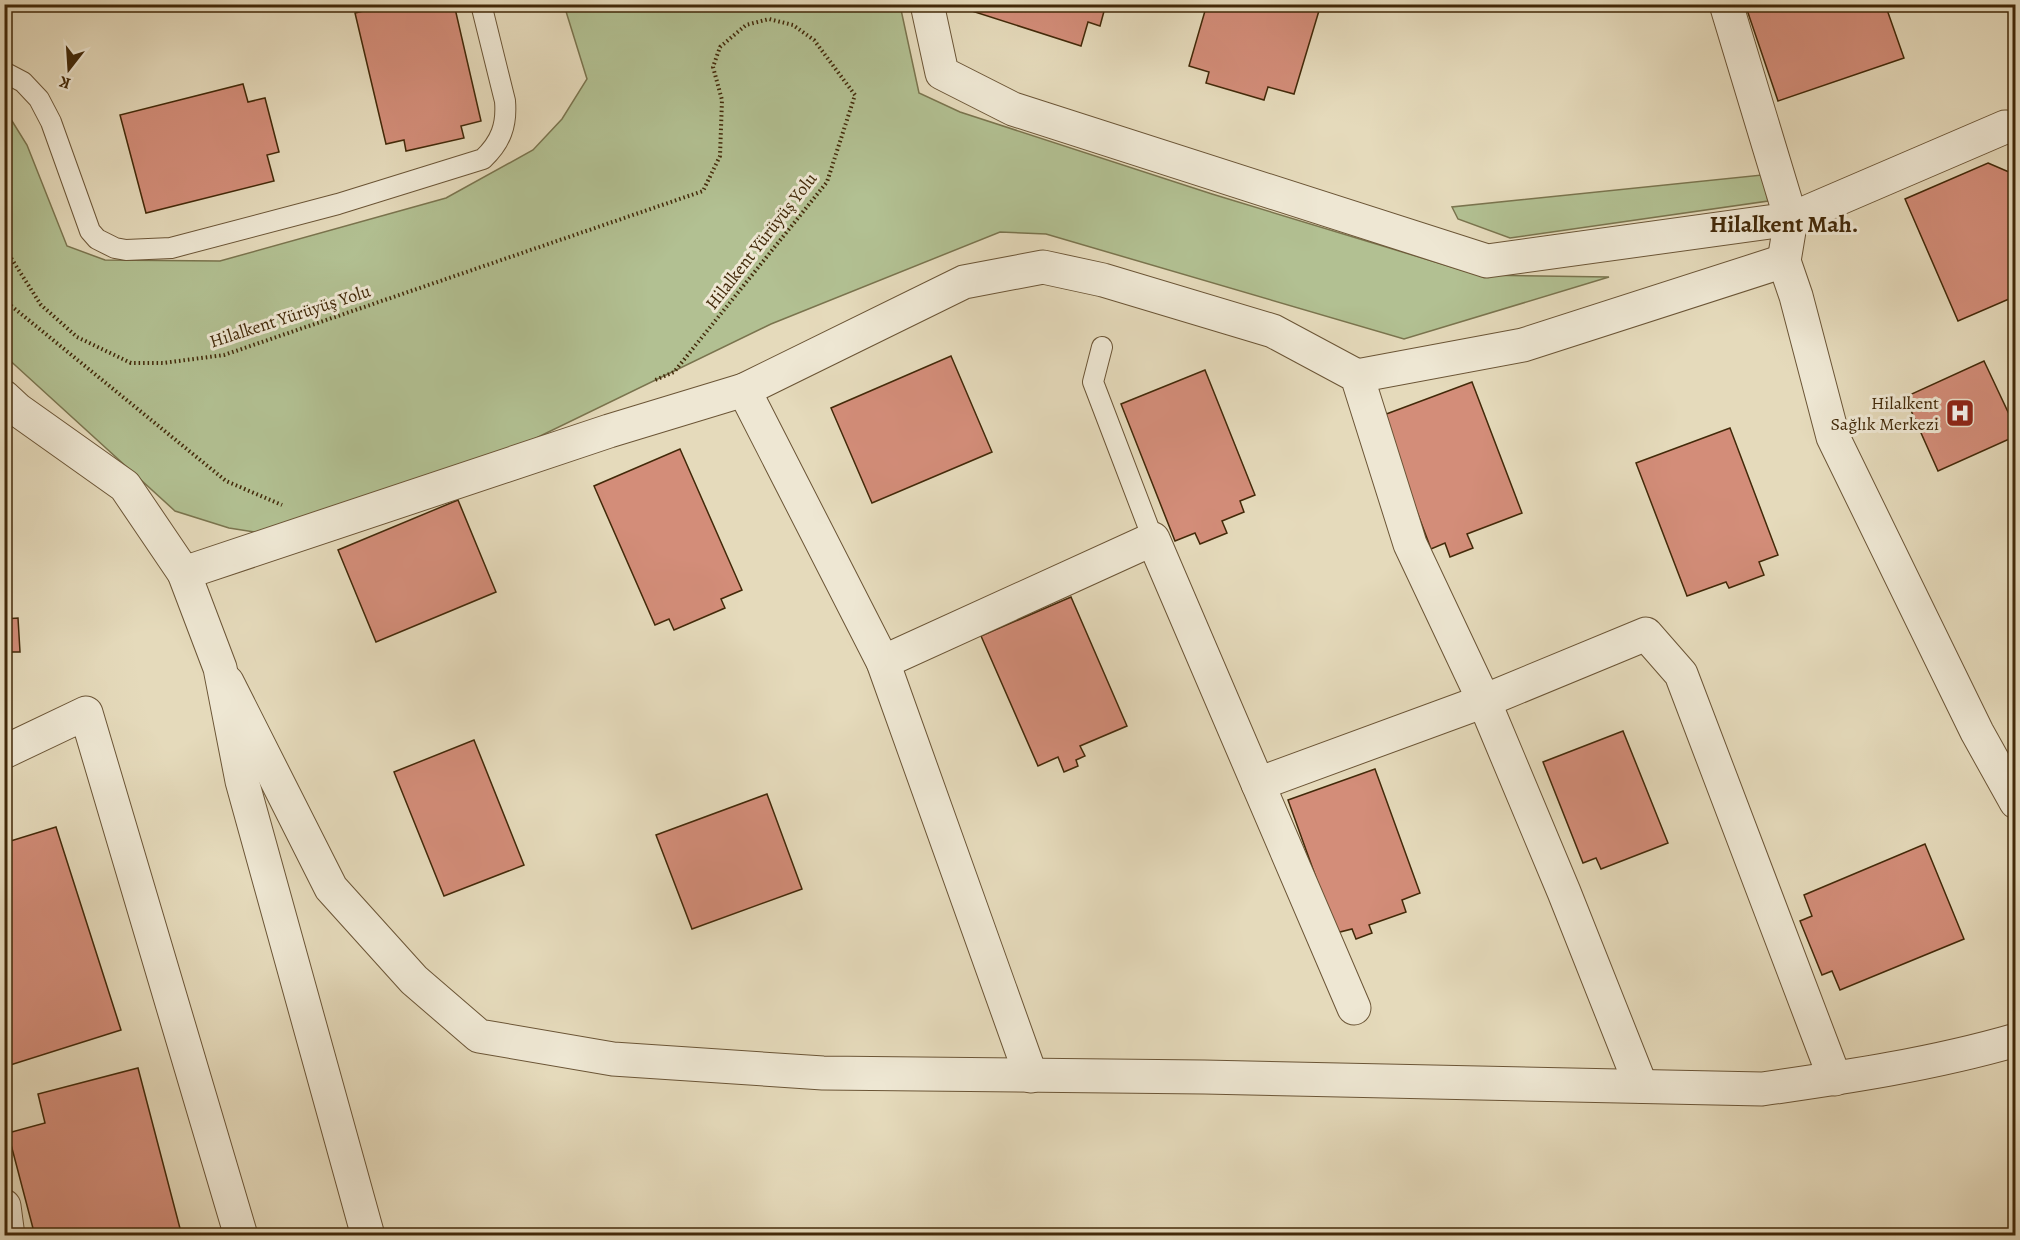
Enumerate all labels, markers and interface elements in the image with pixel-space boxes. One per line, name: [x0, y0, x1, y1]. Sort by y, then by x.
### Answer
north arrow: [39, 39, 99, 99]
text: K: [56, 70, 73, 94]
street label: Hilalkent Yürüyüş Yolu: [700, 167, 822, 315]
district label: Hilalkent Mah.: [1710, 208, 1858, 240]
street label: Hilalkent Yürüyüş Yolu: [206, 279, 374, 353]
place label: Hilalkent Sağlık Merkezi: [1831, 391, 1939, 436]
hospital icon: Hilalkent Sağlık Merkezi: [1944, 397, 1976, 429]

